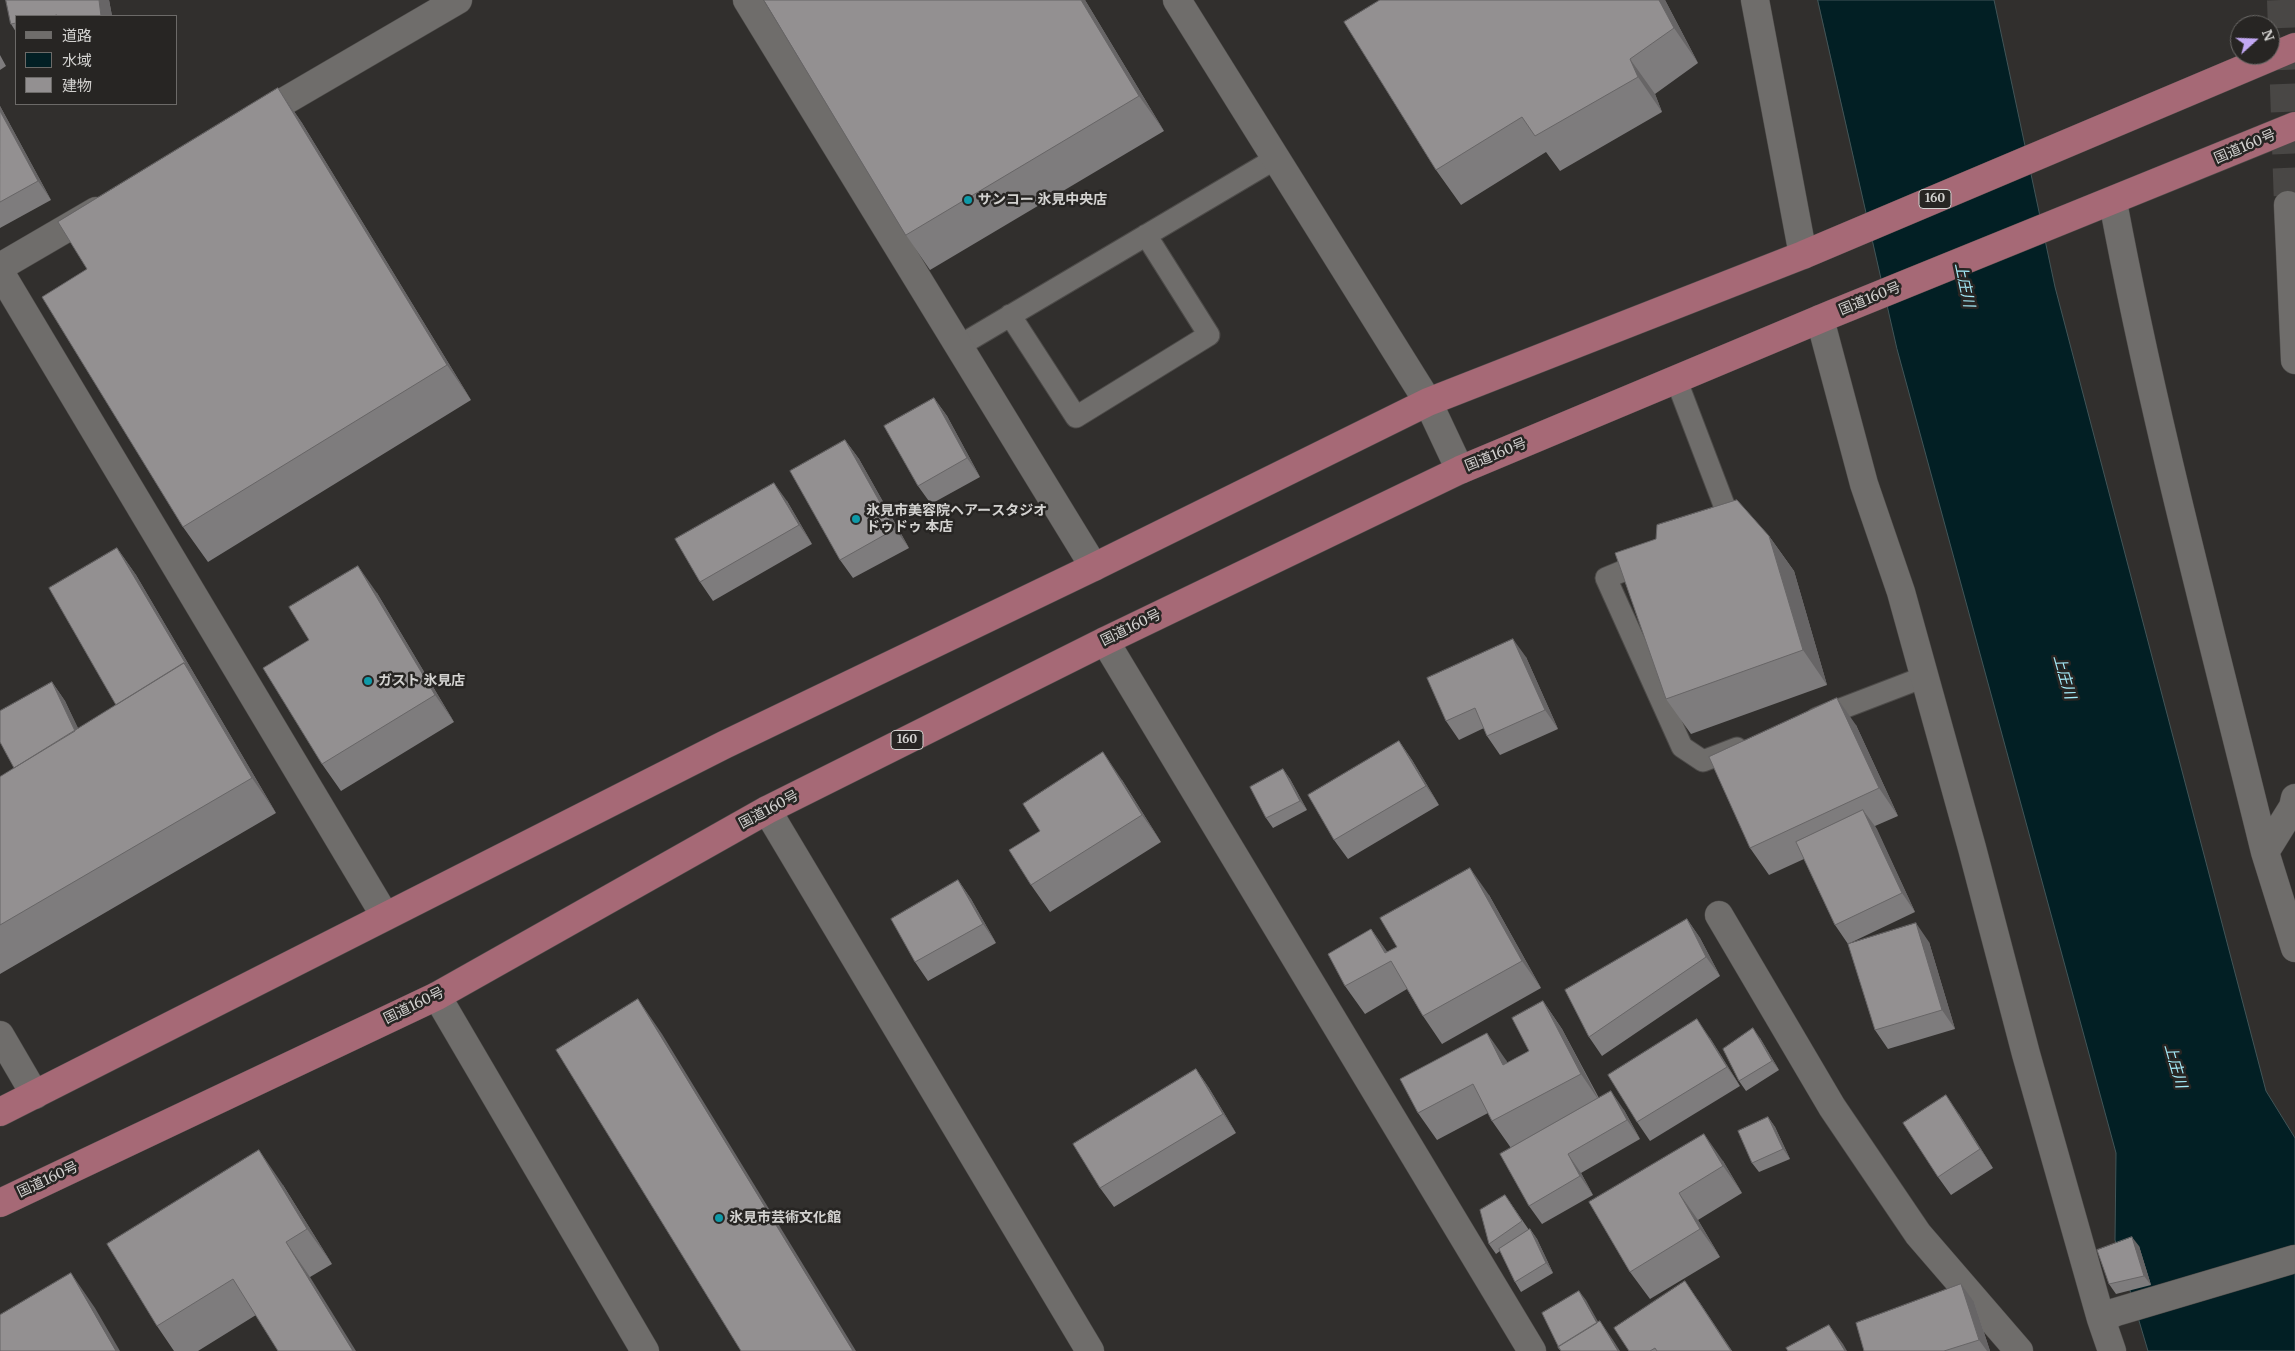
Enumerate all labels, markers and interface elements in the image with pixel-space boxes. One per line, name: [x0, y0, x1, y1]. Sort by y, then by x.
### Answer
legend: [15, 15, 178, 105]
north arrow: [2230, 15, 2280, 65]
text: 道路: [62, 26, 92, 45]
text: N: [2258, 27, 2279, 43]
text: 水域: [62, 51, 92, 70]
text: 建物: [62, 76, 92, 95]
street label: 国道160号: [2212, 127, 2278, 167]
road number: 160: [1919, 190, 1951, 208]
place label: サンコー 氷見中央店: [978, 192, 1107, 208]
marker: サンコー 氷見中央店: [962, 194, 974, 206]
water label: 上庄川: [1951, 261, 1977, 309]
street label: 国道160号: [1837, 279, 1903, 319]
street label: 国道160号: [1463, 435, 1529, 475]
place label: 氷見市美容院ヘアースタジオ ドゥドゥ 本店: [866, 503, 1047, 536]
marker: 氷見市美容院ヘアースタジオ ドゥドゥ 本店: [850, 513, 862, 525]
street label: 国道160号: [1098, 606, 1164, 650]
water label: 上庄川: [2049, 653, 2079, 701]
place label: ガスト 氷見店: [378, 673, 465, 689]
marker: ガスト 氷見店: [362, 675, 374, 687]
road number: 160: [891, 730, 923, 750]
street label: 国道160号: [736, 787, 802, 833]
street label: 国道160号: [381, 984, 447, 1028]
water label: 上庄川: [2160, 1042, 2190, 1090]
street label: 国道160号: [15, 1159, 81, 1201]
place label: 氷見市芸術文化館: [729, 1210, 841, 1226]
marker: 氷見市芸術文化館: [713, 1212, 725, 1224]

